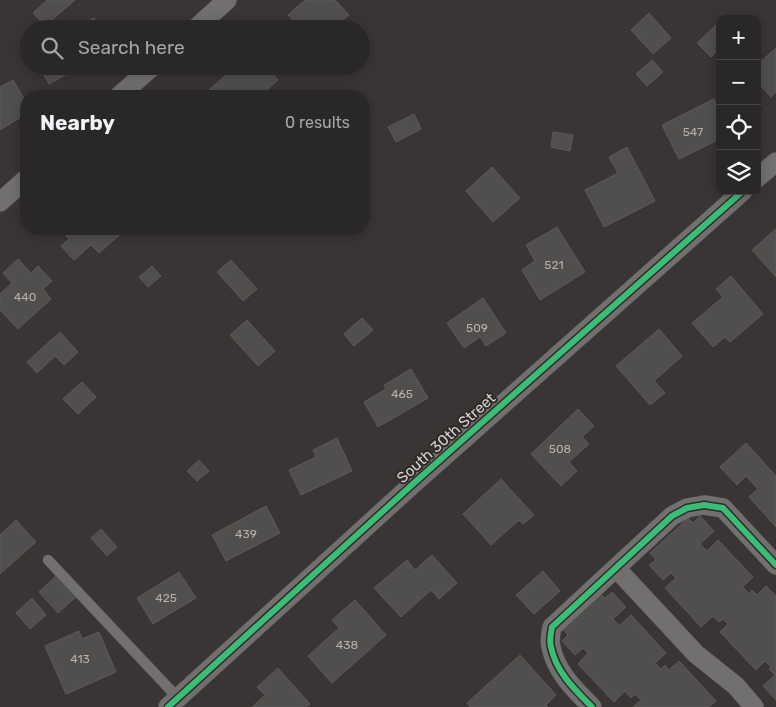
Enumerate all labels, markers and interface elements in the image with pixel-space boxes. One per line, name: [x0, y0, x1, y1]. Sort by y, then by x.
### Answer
map controls: [716, 15, 761, 195]
button: +: [716, 15, 761, 60]
search box: [20, 20, 370, 75]
icon: search: [38, 34, 66, 62]
text: Search here: [78, 36, 185, 59]
button: −: [716, 60, 761, 105]
button: locate: [716, 105, 761, 150]
text: Nearby: [40, 110, 115, 135]
text: 0 results: [285, 113, 350, 132]
house number: 547: [683, 125, 703, 139]
button: layers: [716, 150, 761, 195]
house number: 521: [544, 258, 564, 272]
house number: 440: [14, 290, 36, 304]
house number: 509: [466, 321, 488, 335]
house number: 465: [391, 387, 413, 401]
street label: South 30th Street: [393, 389, 499, 487]
house number: 508: [549, 442, 571, 456]
house number: 439: [235, 527, 257, 541]
house number: 425: [155, 591, 177, 605]
house number: 438: [336, 638, 358, 652]
house number: 413: [70, 652, 90, 666]

